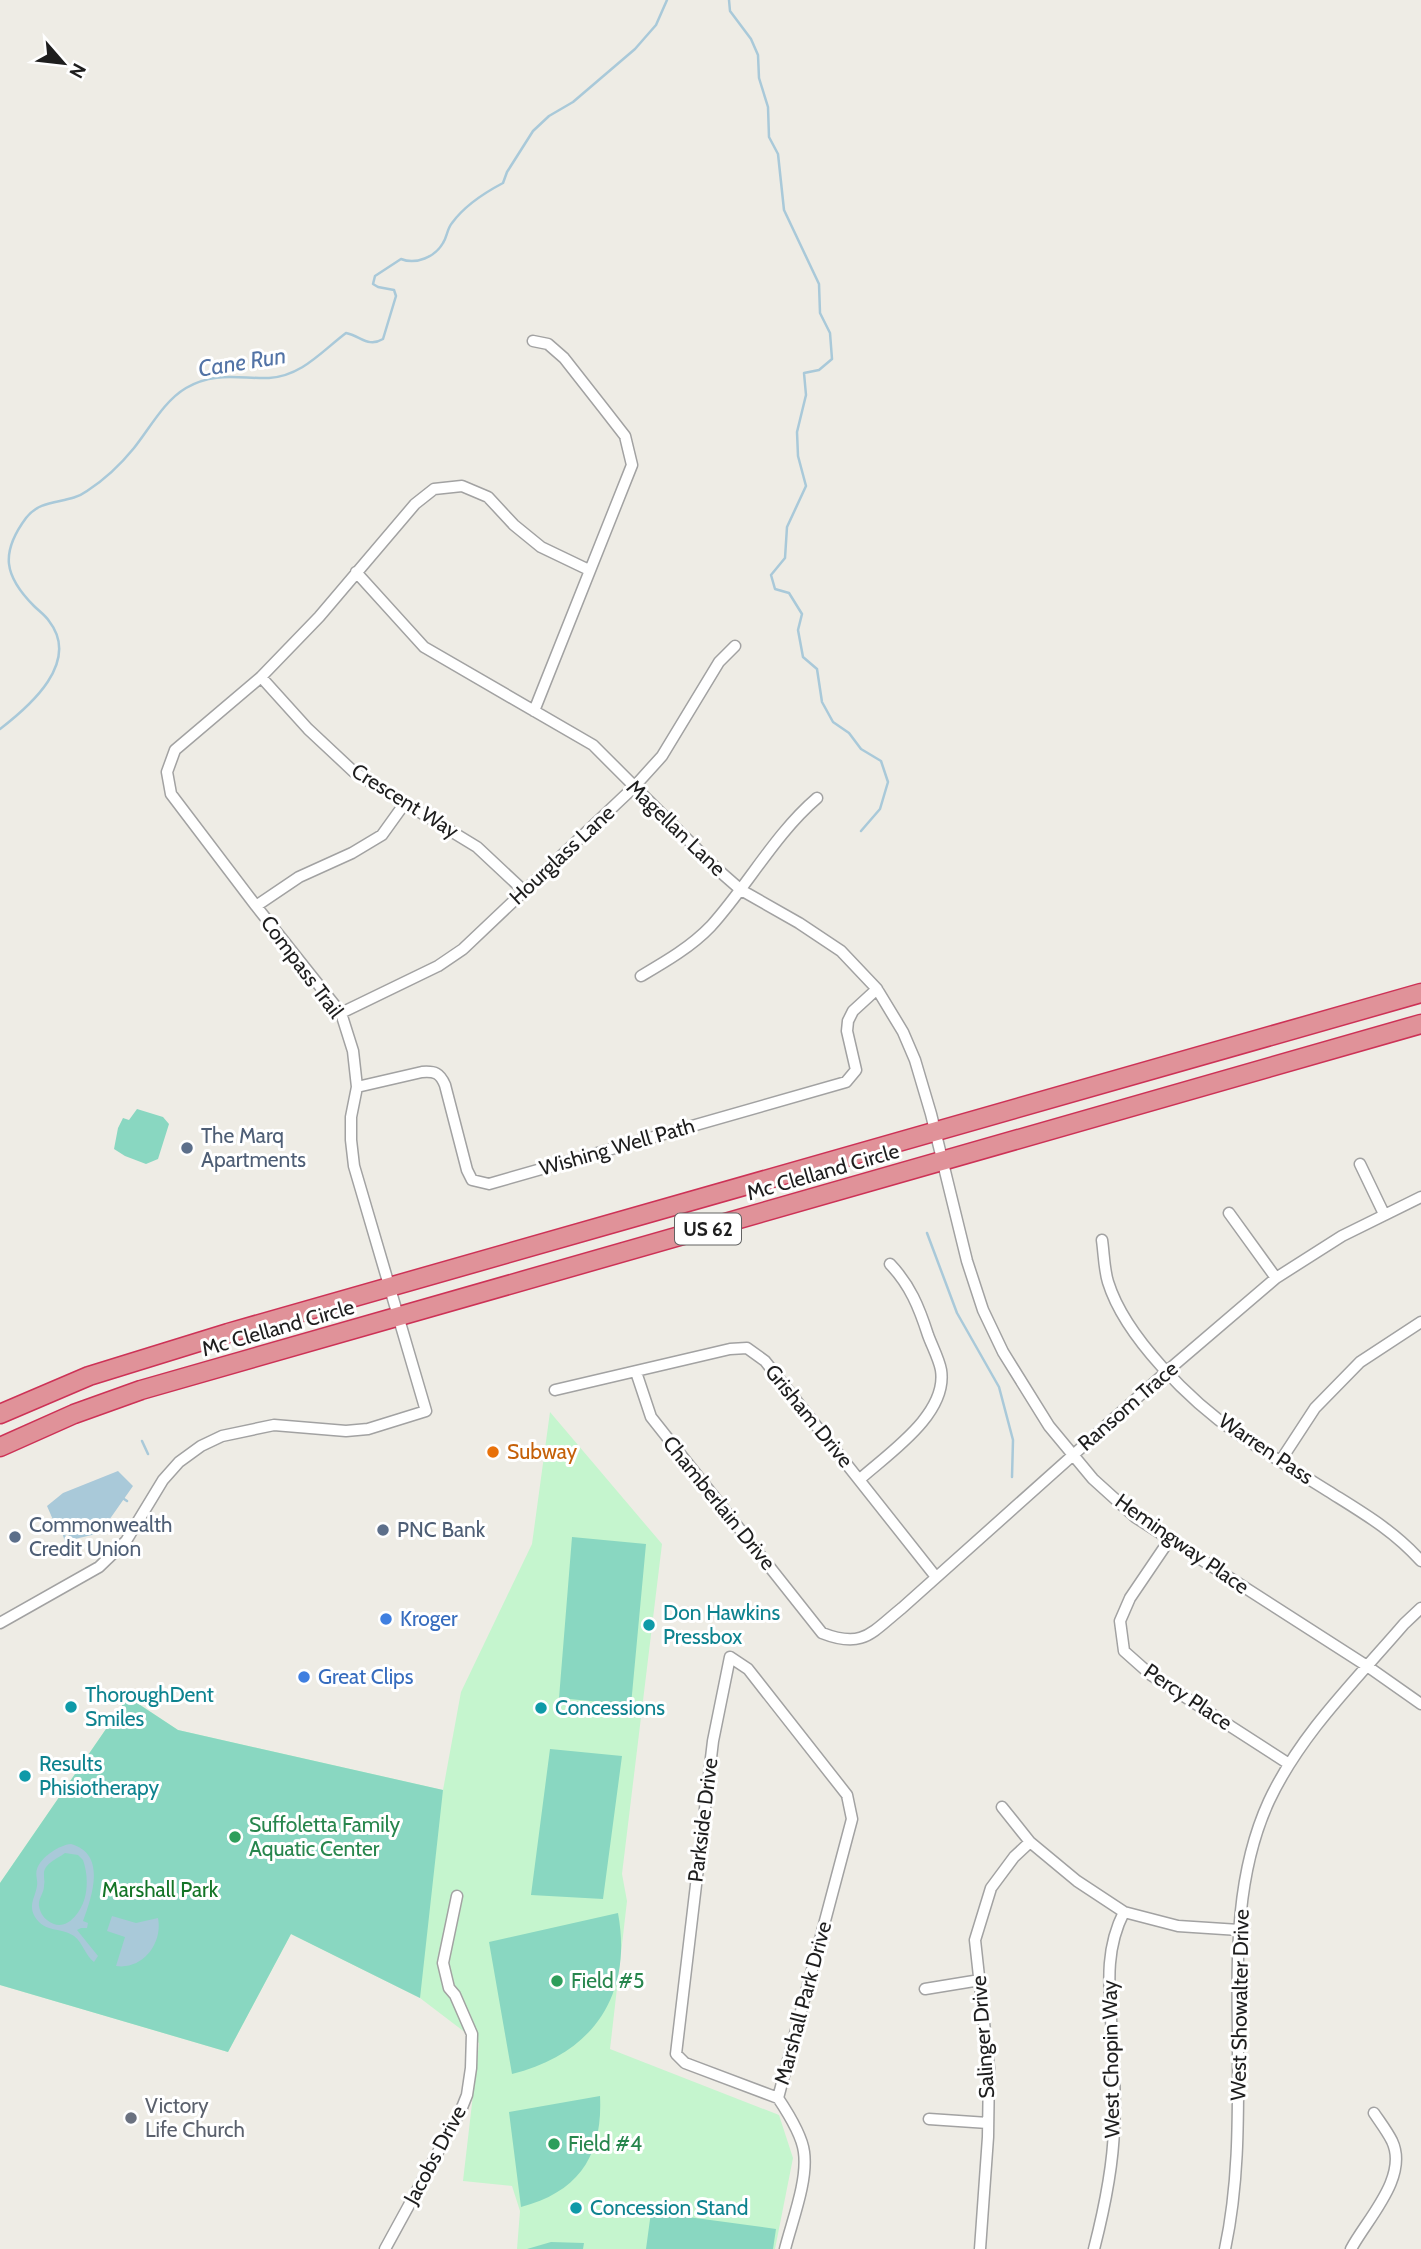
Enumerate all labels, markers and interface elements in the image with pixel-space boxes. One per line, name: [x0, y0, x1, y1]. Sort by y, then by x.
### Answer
north arrow: [28, 28, 98, 98]
text: N: [64, 59, 91, 82]
water label: Cane Run: [196, 341, 288, 383]
street label: Crescent Way: [347, 758, 464, 844]
street label: Magellan Lane: [622, 774, 731, 881]
street label: Hourglass Lane: [504, 800, 619, 910]
street label: Compass Trail: [256, 911, 349, 1023]
street label: Wishing Well Path: [536, 1112, 697, 1181]
place label: The Marq Apartments: [201, 1123, 306, 1172]
street label: Mc Clelland Circle: [744, 1138, 902, 1205]
marker: The Marq Apartments: [179, 1140, 195, 1156]
road number: US 62: [675, 1214, 741, 1245]
street label: Mc Clelland Circle: [199, 1294, 357, 1361]
street label: Ransom Trace: [1073, 1355, 1183, 1456]
street label: Grisham Drive: [760, 1359, 859, 1472]
street label: Warren Pass: [1214, 1408, 1318, 1489]
street label: Chamberlain Drive: [658, 1431, 781, 1575]
place label: Subway: [507, 1439, 577, 1464]
marker: Subway: [485, 1444, 501, 1460]
street label: Hemingway Place: [1111, 1488, 1254, 1599]
place label: Commonwealth Credit Union: [29, 1512, 172, 1561]
place label: PNC Bank: [397, 1517, 486, 1542]
marker: PNC Bank: [375, 1522, 391, 1538]
marker: Commonwealth Credit Union: [7, 1529, 23, 1545]
place label: Don Hawkins Pressbox: [663, 1600, 780, 1649]
place label: Kroger: [400, 1606, 458, 1631]
marker: Kroger: [378, 1611, 394, 1627]
marker: Don Hawkins Pressbox: [641, 1617, 657, 1633]
street label: Percy Place: [1140, 1658, 1237, 1735]
place label: Great Clips: [318, 1664, 414, 1689]
marker: Great Clips: [296, 1669, 312, 1685]
place label: ThoroughDent Smiles: [85, 1682, 214, 1731]
place label: Concessions: [555, 1695, 665, 1720]
marker: ThoroughDent Smiles: [63, 1699, 79, 1715]
marker: Concessions: [533, 1700, 549, 1716]
place label: Results Phisiotherapy: [39, 1751, 160, 1800]
street label: Parkside Drive: [682, 1756, 723, 1884]
marker: Results Phisiotherapy: [17, 1768, 33, 1784]
place label: Suffoletta Family Aquatic Center: [249, 1812, 400, 1861]
marker: Suffoletta Family Aquatic Center: [227, 1829, 243, 1845]
park label: Marshall Park: [102, 1877, 219, 1902]
street label: West Showalter Drive: [1225, 1909, 1254, 2101]
street label: Marshall Park Drive: [769, 1918, 836, 2087]
place label: Field #5: [571, 1968, 644, 1993]
marker: Field #5: [549, 1973, 565, 1989]
street label: Salinger Drive: [966, 1974, 999, 2099]
street label: West Chopin Way: [1097, 1979, 1124, 2138]
place label: Victory Life Church: [145, 2093, 245, 2142]
street label: Jacobs Drive: [398, 2101, 471, 2209]
marker: Victory Life Church: [123, 2110, 139, 2126]
place label: Field #4: [568, 2131, 642, 2156]
marker: Field #4: [546, 2136, 562, 2152]
place label: Concession Stand: [590, 2195, 748, 2220]
marker: Concession Stand: [568, 2200, 584, 2216]

